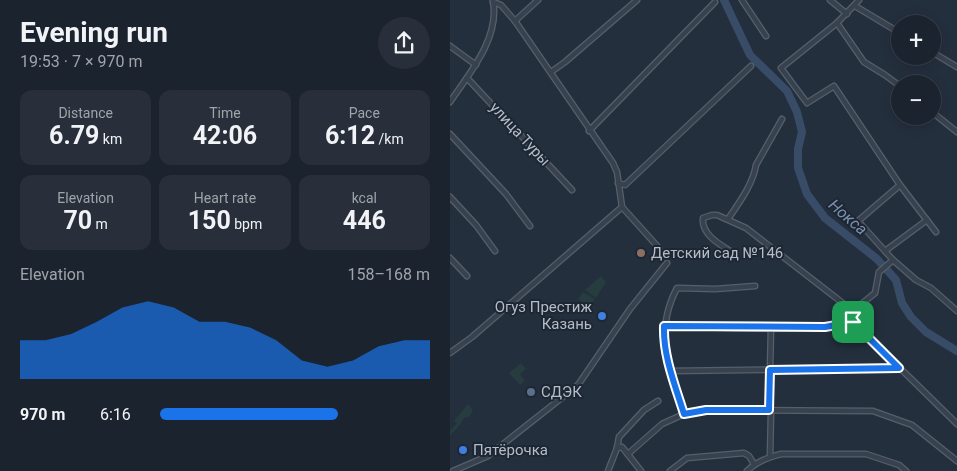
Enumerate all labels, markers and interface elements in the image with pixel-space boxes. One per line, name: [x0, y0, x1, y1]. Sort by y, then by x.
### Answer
map controls: [891, 15, 941, 125]
button: +: [891, 15, 941, 65]
text: Evening run: [20, 16, 168, 49]
button: share: [378, 17, 430, 69]
text: 19:53 · 7 × 970 m: [20, 52, 142, 71]
button: −: [891, 75, 941, 125]
street label: улица Туры: [486, 99, 554, 169]
text: Distance: [58, 105, 113, 121]
text: Time: [209, 105, 241, 121]
text: Pace: [349, 105, 380, 121]
text: 6.79: [49, 121, 99, 150]
text: 42:06: [193, 121, 257, 150]
text: 6:12: [325, 121, 375, 150]
text: km: [99, 131, 122, 147]
text: /km: [375, 131, 404, 147]
text: Elevation: [57, 190, 114, 206]
text: Heart rate: [194, 190, 256, 206]
text: kcal: [352, 190, 377, 206]
water label: Нокса: [825, 195, 871, 239]
text: 70: [63, 206, 92, 235]
text: 150: [188, 206, 231, 235]
text: 446: [343, 206, 386, 235]
text: m: [92, 216, 108, 232]
text: bpm: [231, 216, 262, 232]
place label: Детский сад №146: [651, 244, 783, 262]
marker: Детский сад №146: [635, 247, 647, 259]
text: Elevation: [20, 265, 85, 284]
text: 158–168 m: [348, 265, 430, 284]
place label: Огуз Престиж Казань: [495, 298, 592, 333]
pin: [832, 301, 874, 343]
icon: arrive: [839, 308, 867, 336]
marker: Огуз Престиж Казань: [596, 310, 608, 322]
place label: СДЭК: [541, 383, 582, 401]
marker: СДЭК: [525, 386, 537, 398]
text: 970 m: [20, 405, 65, 424]
text: 6:16: [100, 405, 131, 424]
place label: Пятёрочка: [473, 441, 548, 459]
marker: Пятёрочка: [457, 444, 469, 456]

